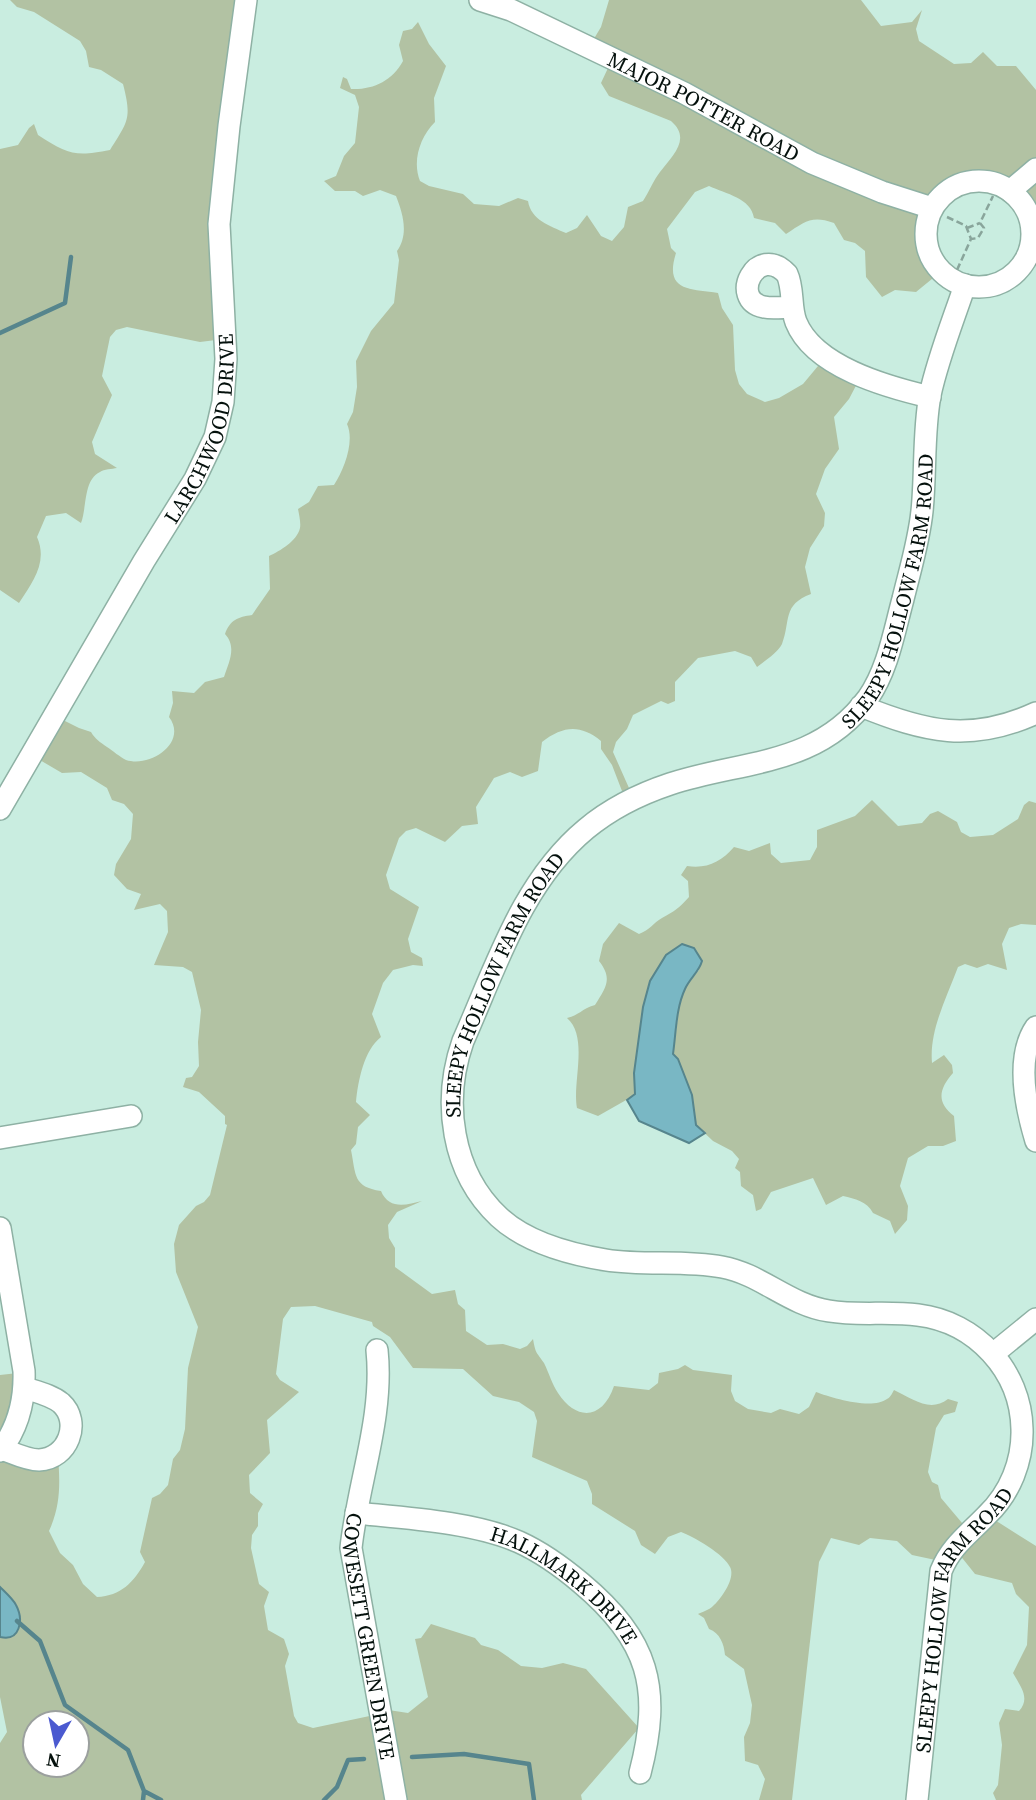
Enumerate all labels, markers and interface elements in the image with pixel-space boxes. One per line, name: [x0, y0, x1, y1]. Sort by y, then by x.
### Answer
street label: MAJOR POTTER ROAD: [603, 44, 805, 168]
street label: LARCHWOOD DRIVE: [156, 333, 241, 529]
street label: SLEEPY HOLLOW FARM ROAD: [834, 453, 939, 735]
street label: SLEEPY HOLLOW FARM ROAD: [438, 845, 571, 1118]
street label: SLEEPY HOLLOW FARM ROAD: [908, 1481, 1019, 1754]
street label: COWESETT GREEN DRIVE: [335, 1511, 403, 1762]
street label: HALLMARK DRIVE: [487, 1518, 645, 1649]
north arrow: [21, 1709, 91, 1779]
text: N: [44, 1747, 62, 1775]

